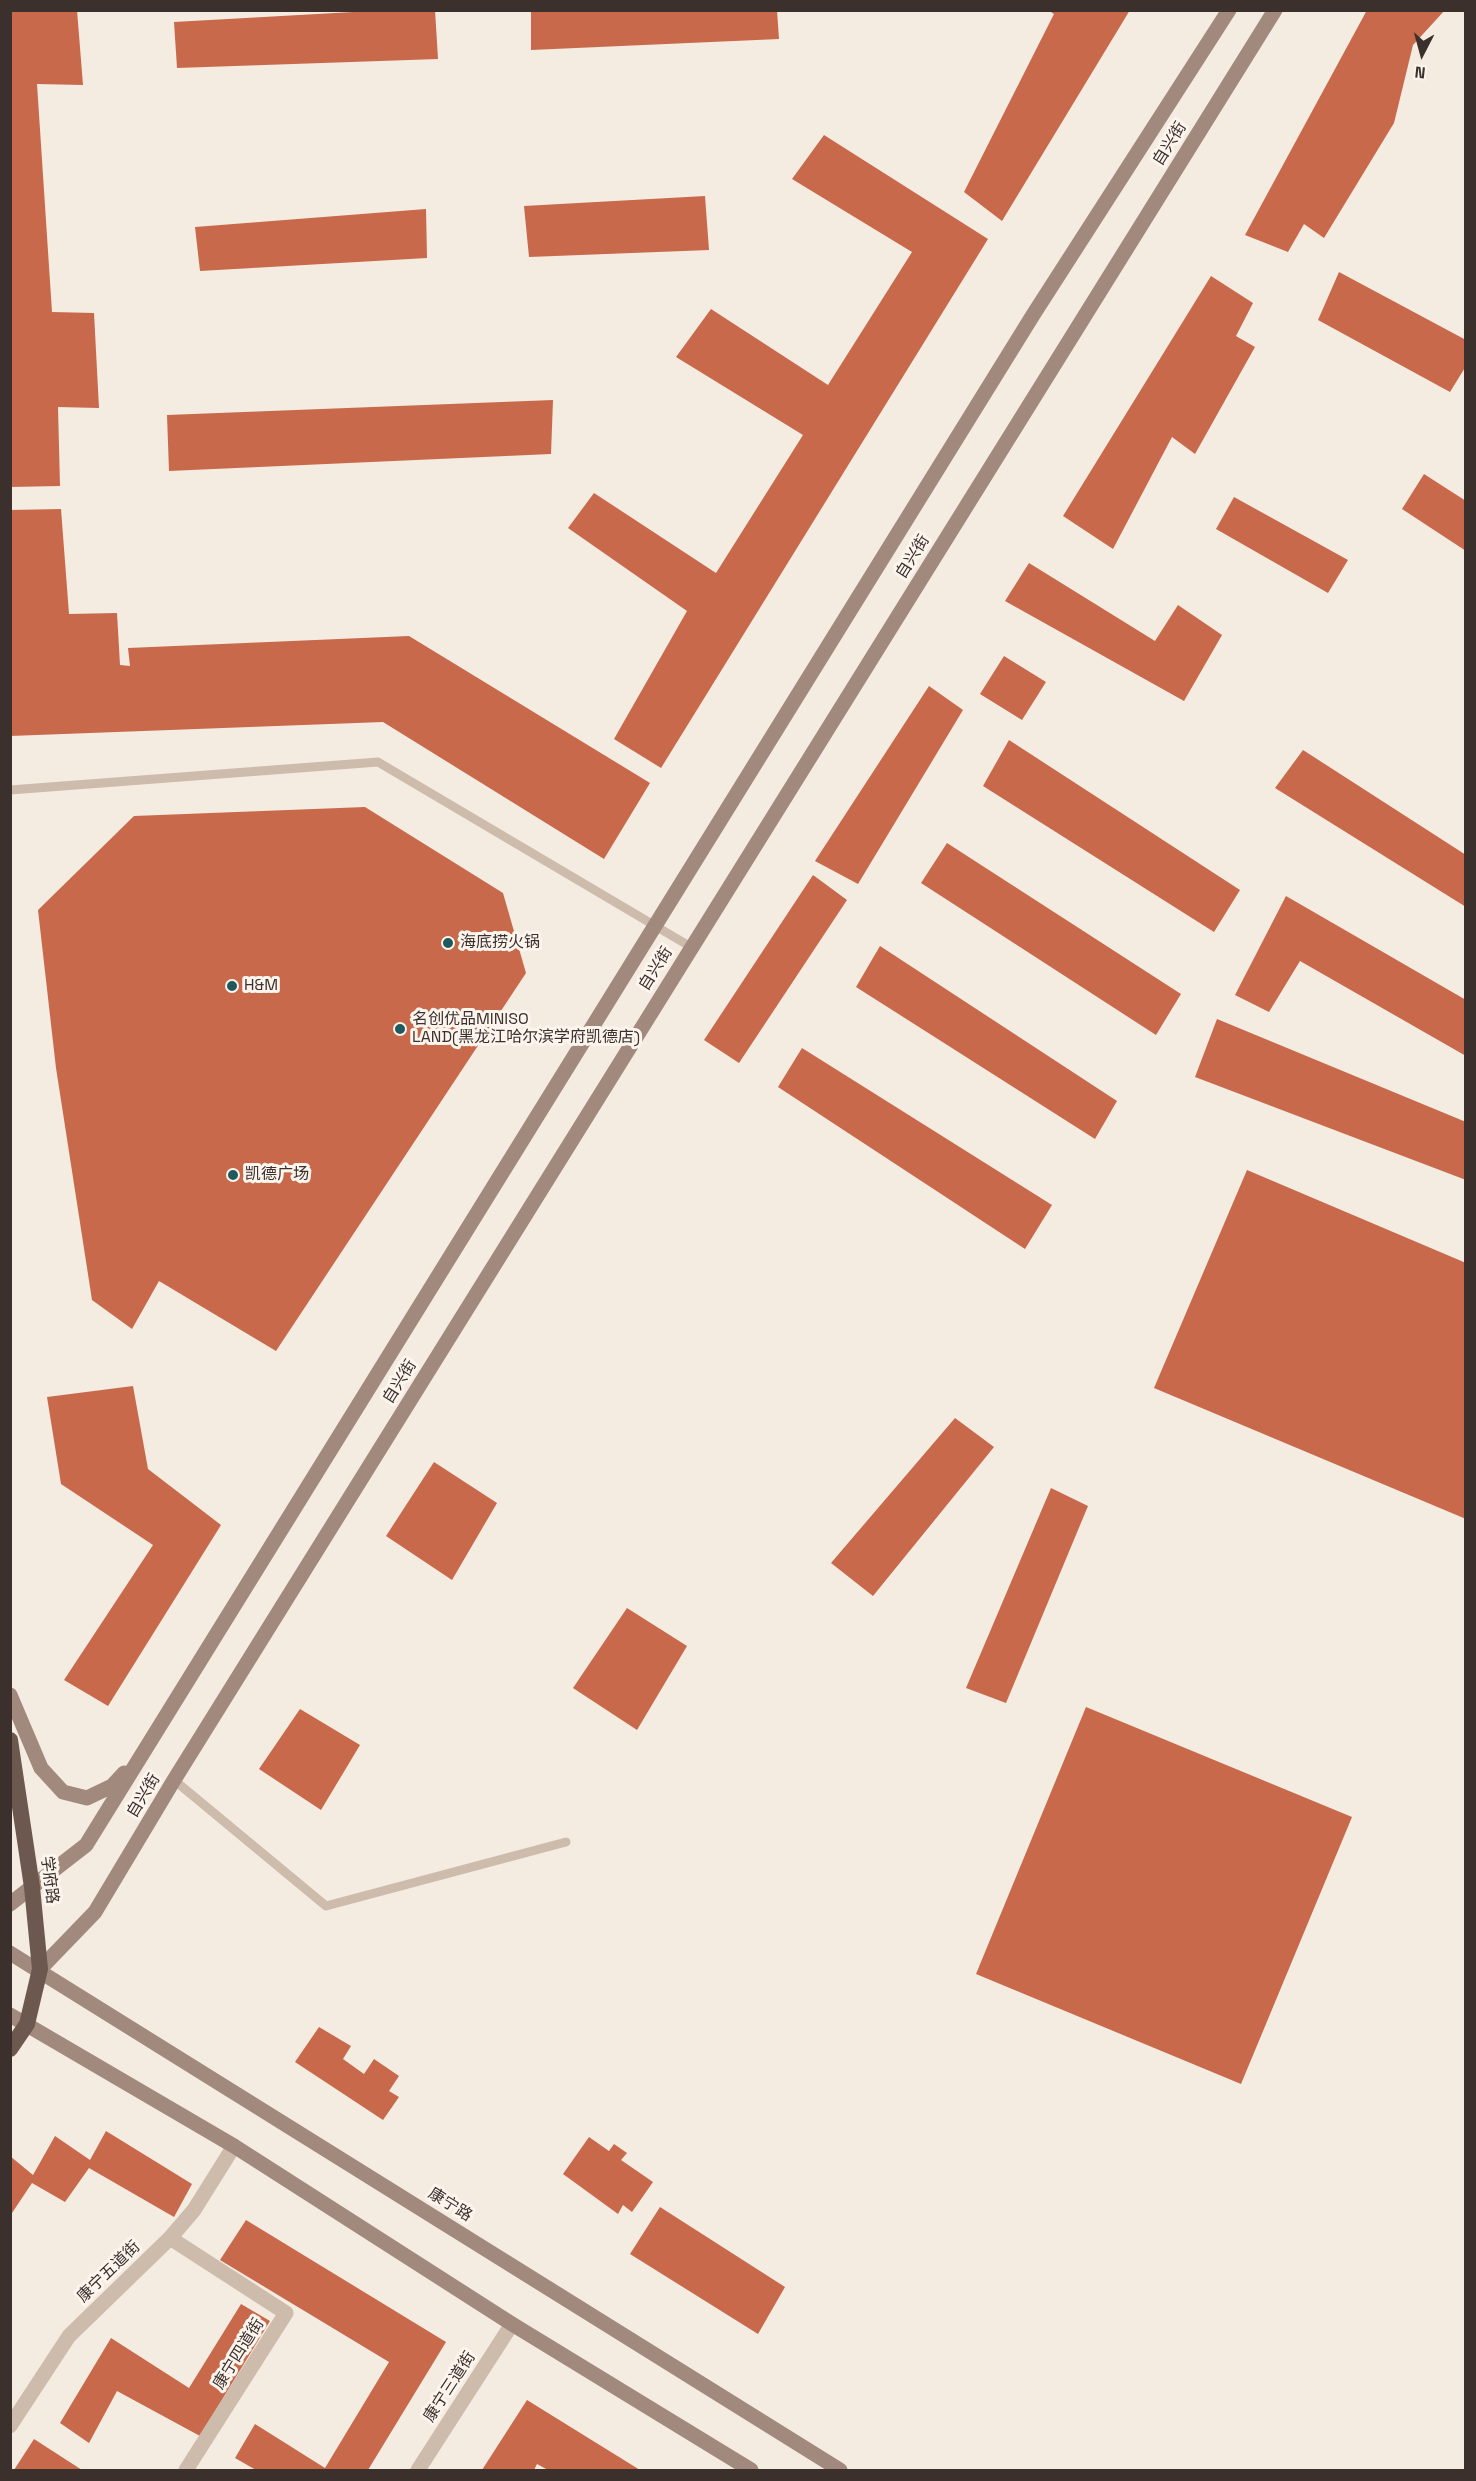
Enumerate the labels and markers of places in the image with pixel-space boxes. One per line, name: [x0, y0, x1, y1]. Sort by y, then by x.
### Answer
place label: 海底捞火锅: [460, 933, 540, 953]
marker: 海底捞火锅: [441, 936, 455, 950]
place label: H&M: [244, 976, 278, 996]
marker: H&M: [225, 979, 239, 993]
place label: 名创优品MINISO LAND(黑龙江哈尔滨学府凯德店): [412, 1010, 640, 1048]
marker: 名创优品MINISO LAND(黑龙江哈尔滨学府凯德店): [393, 1022, 407, 1036]
place label: 凯德广场: [245, 1165, 309, 1185]
marker: 凯德广场: [226, 1168, 240, 1182]

